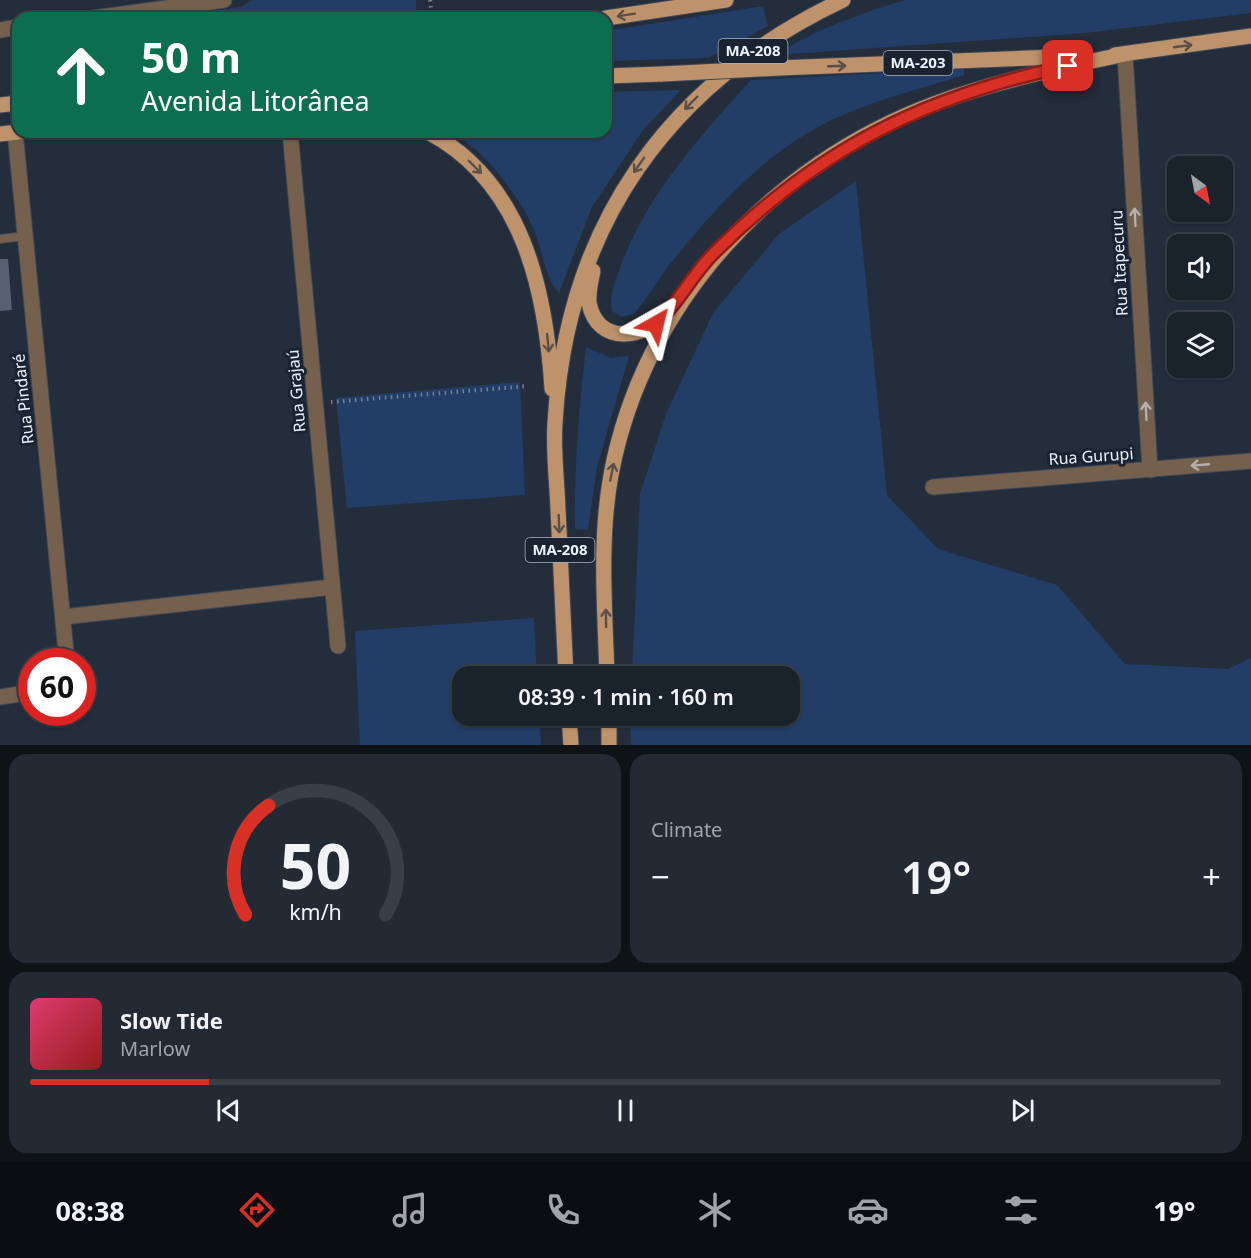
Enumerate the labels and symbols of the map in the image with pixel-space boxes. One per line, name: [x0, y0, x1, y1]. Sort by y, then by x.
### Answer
one-way arrow: [617, 9, 637, 20]
road number: MA-208: [718, 39, 788, 63]
pin: [1042, 40, 1093, 91]
one-way arrow: [1173, 40, 1192, 51]
road number: MA-203: [884, 51, 952, 75]
one-way arrow: [827, 60, 847, 72]
one-way arrow: [683, 96, 698, 111]
north arrow: [1167, 156, 1233, 222]
one-way arrow: [633, 157, 645, 173]
one-way arrow: [467, 159, 482, 174]
one-way arrow: [1129, 207, 1140, 227]
street label: Rua Itapecuru: [1105, 209, 1133, 317]
position arrow: [624, 292, 688, 356]
one-way arrow: [543, 333, 554, 353]
street label: Rua Grajaú: [281, 349, 311, 433]
street label: Rua Pindaré: [7, 353, 39, 445]
one-way arrow: [1140, 402, 1151, 422]
street label: Rua Gurupi: [1048, 442, 1134, 470]
one-way arrow: [1191, 460, 1211, 471]
one-way arrow: [607, 463, 618, 482]
one-way arrow: [553, 514, 564, 534]
road number: MA-208: [526, 538, 594, 562]
one-way arrow: [600, 609, 611, 629]
speed limit sign: 60: [18, 648, 96, 726]

